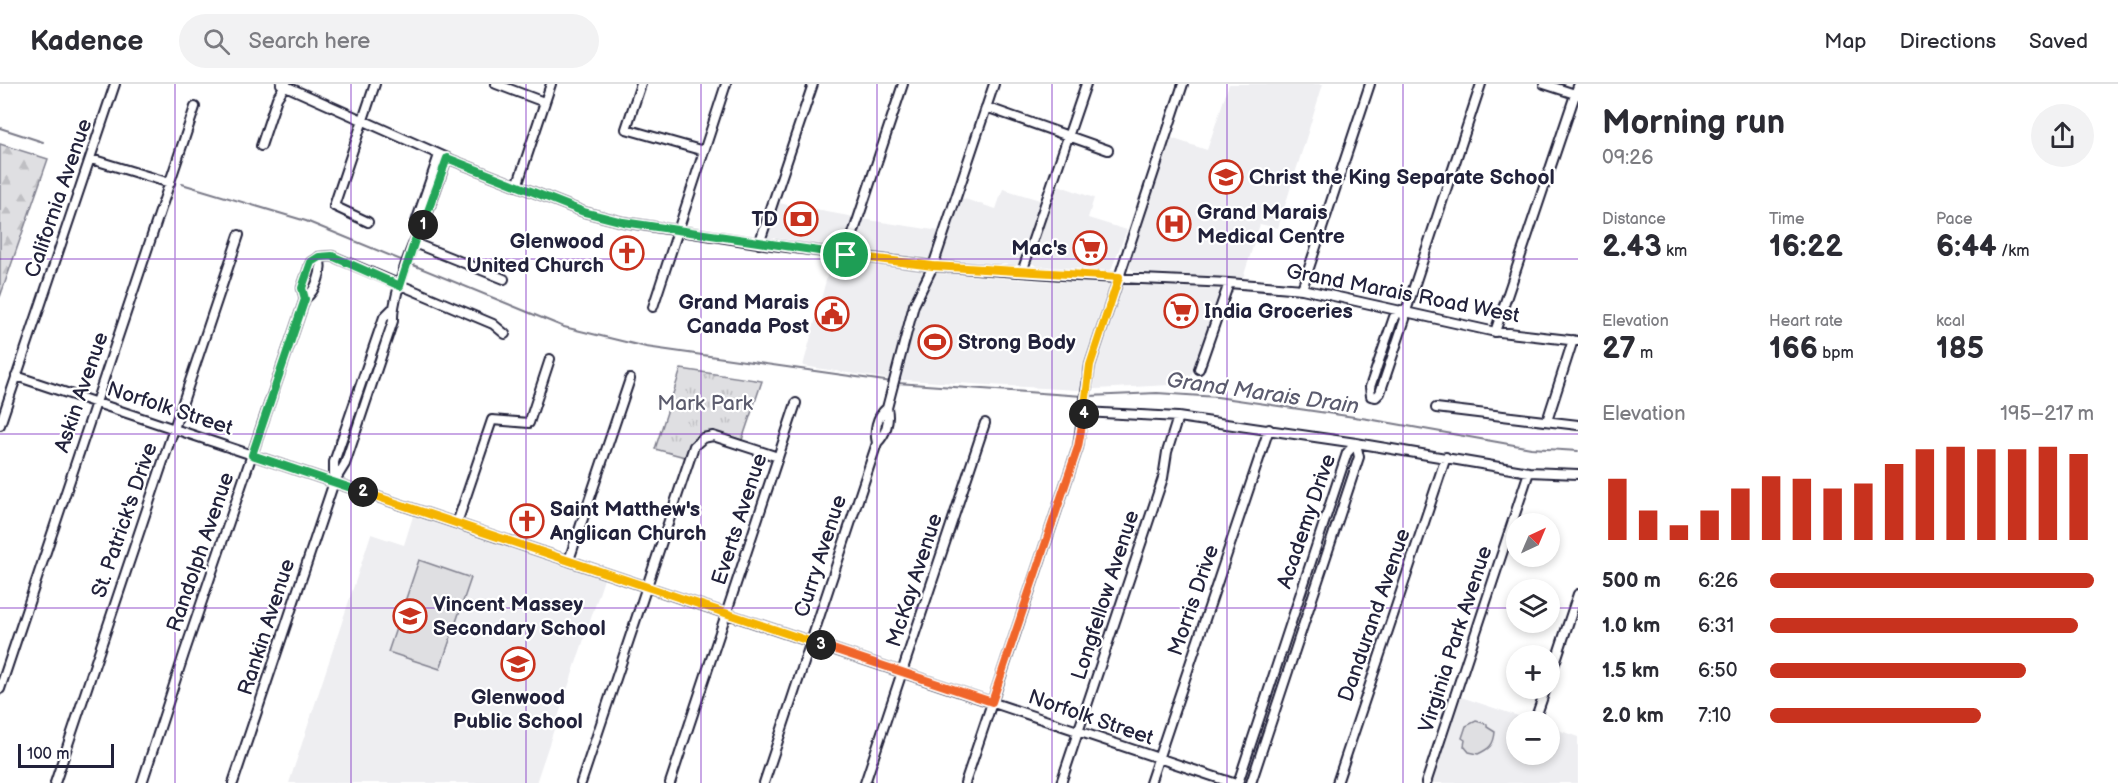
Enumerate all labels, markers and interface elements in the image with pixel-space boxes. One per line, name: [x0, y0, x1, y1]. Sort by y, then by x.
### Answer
search box: [179, 14, 599, 68]
text: Kadence: [30, 25, 143, 58]
icon: search: [200, 25, 233, 58]
text: Search here: [248, 28, 370, 55]
text: Map: [1824, 29, 1867, 54]
text: Directions: [1900, 29, 1996, 54]
text: Saved: [2029, 29, 2088, 54]
text: Morning run: [1602, 103, 1785, 143]
button: share: [2031, 104, 2094, 167]
street label: California Avenue: [20, 115, 97, 281]
text: 09:26: [1602, 146, 1653, 170]
school or university icon: Christ the King Separate School: [1208, 159, 1244, 195]
place label: Christ the King Separate School: [1249, 165, 1555, 190]
place label: Grand Marais Medical Centre: [1197, 200, 1345, 249]
bank icon: TD: [783, 201, 819, 237]
hospital icon: Grand Marais Medical Centre: [1156, 206, 1192, 242]
place label: TD: [751, 207, 778, 232]
pin: 1: [408, 210, 438, 240]
text: Distance: [1602, 210, 1666, 229]
text: Time: [1769, 210, 1804, 229]
text: Pace: [1936, 210, 1972, 229]
text: 1: [420, 215, 426, 234]
place label: Glenwood United Church: [467, 229, 604, 278]
pin: [820, 229, 871, 280]
text: 2.43: [1602, 229, 1662, 265]
text: 16:22: [1769, 229, 1843, 265]
text: 6:44: [1936, 229, 1997, 265]
supermarket icon: Mac's: [1072, 230, 1108, 266]
church icon: Glenwood United Church: [609, 235, 645, 271]
place label: Mac's: [1011, 236, 1067, 261]
icon: arrive: [829, 238, 862, 271]
text: km: [1662, 242, 1687, 261]
text: /km: [1997, 242, 2029, 261]
street label: Grand Marais Road West: [1284, 259, 1522, 328]
place label: Grand Marais Canada Post: [678, 290, 809, 339]
supermarket icon: India Groceries: [1163, 293, 1199, 329]
public building icon: Grand Marais Canada Post: [814, 296, 850, 332]
place label: India Groceries: [1204, 299, 1353, 324]
text: Elevation: [1602, 312, 1669, 331]
text: Heart rate: [1769, 312, 1843, 331]
text: kcal: [1936, 312, 1965, 331]
sports icon: Strong Body: [917, 324, 953, 360]
street label: Askin Avenue: [49, 329, 114, 456]
place label: Strong Body: [958, 330, 1076, 355]
text: 27: [1602, 331, 1636, 367]
text: 166: [1769, 331, 1818, 367]
text: 185: [1936, 331, 1984, 367]
text: m: [1636, 344, 1653, 363]
text: bpm: [1818, 344, 1854, 363]
water label: Grand Marais Drain: [1165, 367, 1361, 420]
street label: Norfolk Street: [104, 376, 236, 441]
park label: Mark Park: [657, 391, 754, 416]
pin: 4: [1069, 399, 1099, 429]
text: Elevation: [1602, 402, 1685, 426]
text: 195–217 m: [2000, 402, 2094, 426]
text: 4: [1079, 404, 1089, 423]
street label: St. Patrick's Drive: [86, 439, 163, 601]
street label: Everts Avenue: [706, 450, 772, 588]
street label: Academy Drive: [1272, 451, 1341, 592]
street label: Randolph Avenue: [161, 469, 240, 635]
pin: 2: [348, 477, 378, 507]
text: 2: [358, 482, 368, 501]
street label: Curry Avenue: [789, 492, 852, 620]
place label: Saint Matthew's Anglican Church: [549, 497, 706, 546]
church icon: Saint Matthew's Anglican Church: [509, 503, 545, 539]
street label: Longfellow Avenue: [1066, 507, 1145, 683]
street label: McKay Avenue: [881, 510, 948, 650]
north arrow: [1506, 513, 1560, 567]
map controls: [1506, 513, 1560, 765]
street label: Dandurand Avenue: [1333, 525, 1416, 705]
street label: Morris Drive: [1163, 541, 1224, 659]
street label: Virginia Park Avenue: [1414, 543, 1497, 736]
street label: Rankin Avenue: [233, 556, 300, 698]
text: 500 m: [1602, 569, 1661, 593]
text: 6:26: [1698, 569, 1738, 593]
button: layers: [1506, 579, 1560, 633]
place label: Vincent Massey Secondary School: [433, 592, 606, 641]
school or university icon: Vincent Massey Secondary School: [392, 598, 428, 634]
text: 1.0 km: [1602, 614, 1660, 638]
text: 6:31: [1698, 614, 1734, 638]
pin: 3: [806, 630, 836, 660]
text: 3: [816, 635, 826, 654]
button: +: [1506, 645, 1560, 699]
school or university icon: Glenwood Public School: [500, 646, 536, 682]
text: 1.5 km: [1602, 659, 1659, 683]
text: 6:50: [1698, 659, 1737, 683]
street label: Norfolk Street: [1025, 684, 1157, 751]
place label: Glenwood Public School: [453, 685, 583, 734]
text: 2.0 km: [1602, 704, 1664, 728]
text: 7:10: [1698, 704, 1731, 728]
button: −: [1506, 711, 1560, 765]
scale bar: [18, 741, 114, 768]
text: 100 m: [27, 745, 70, 764]

